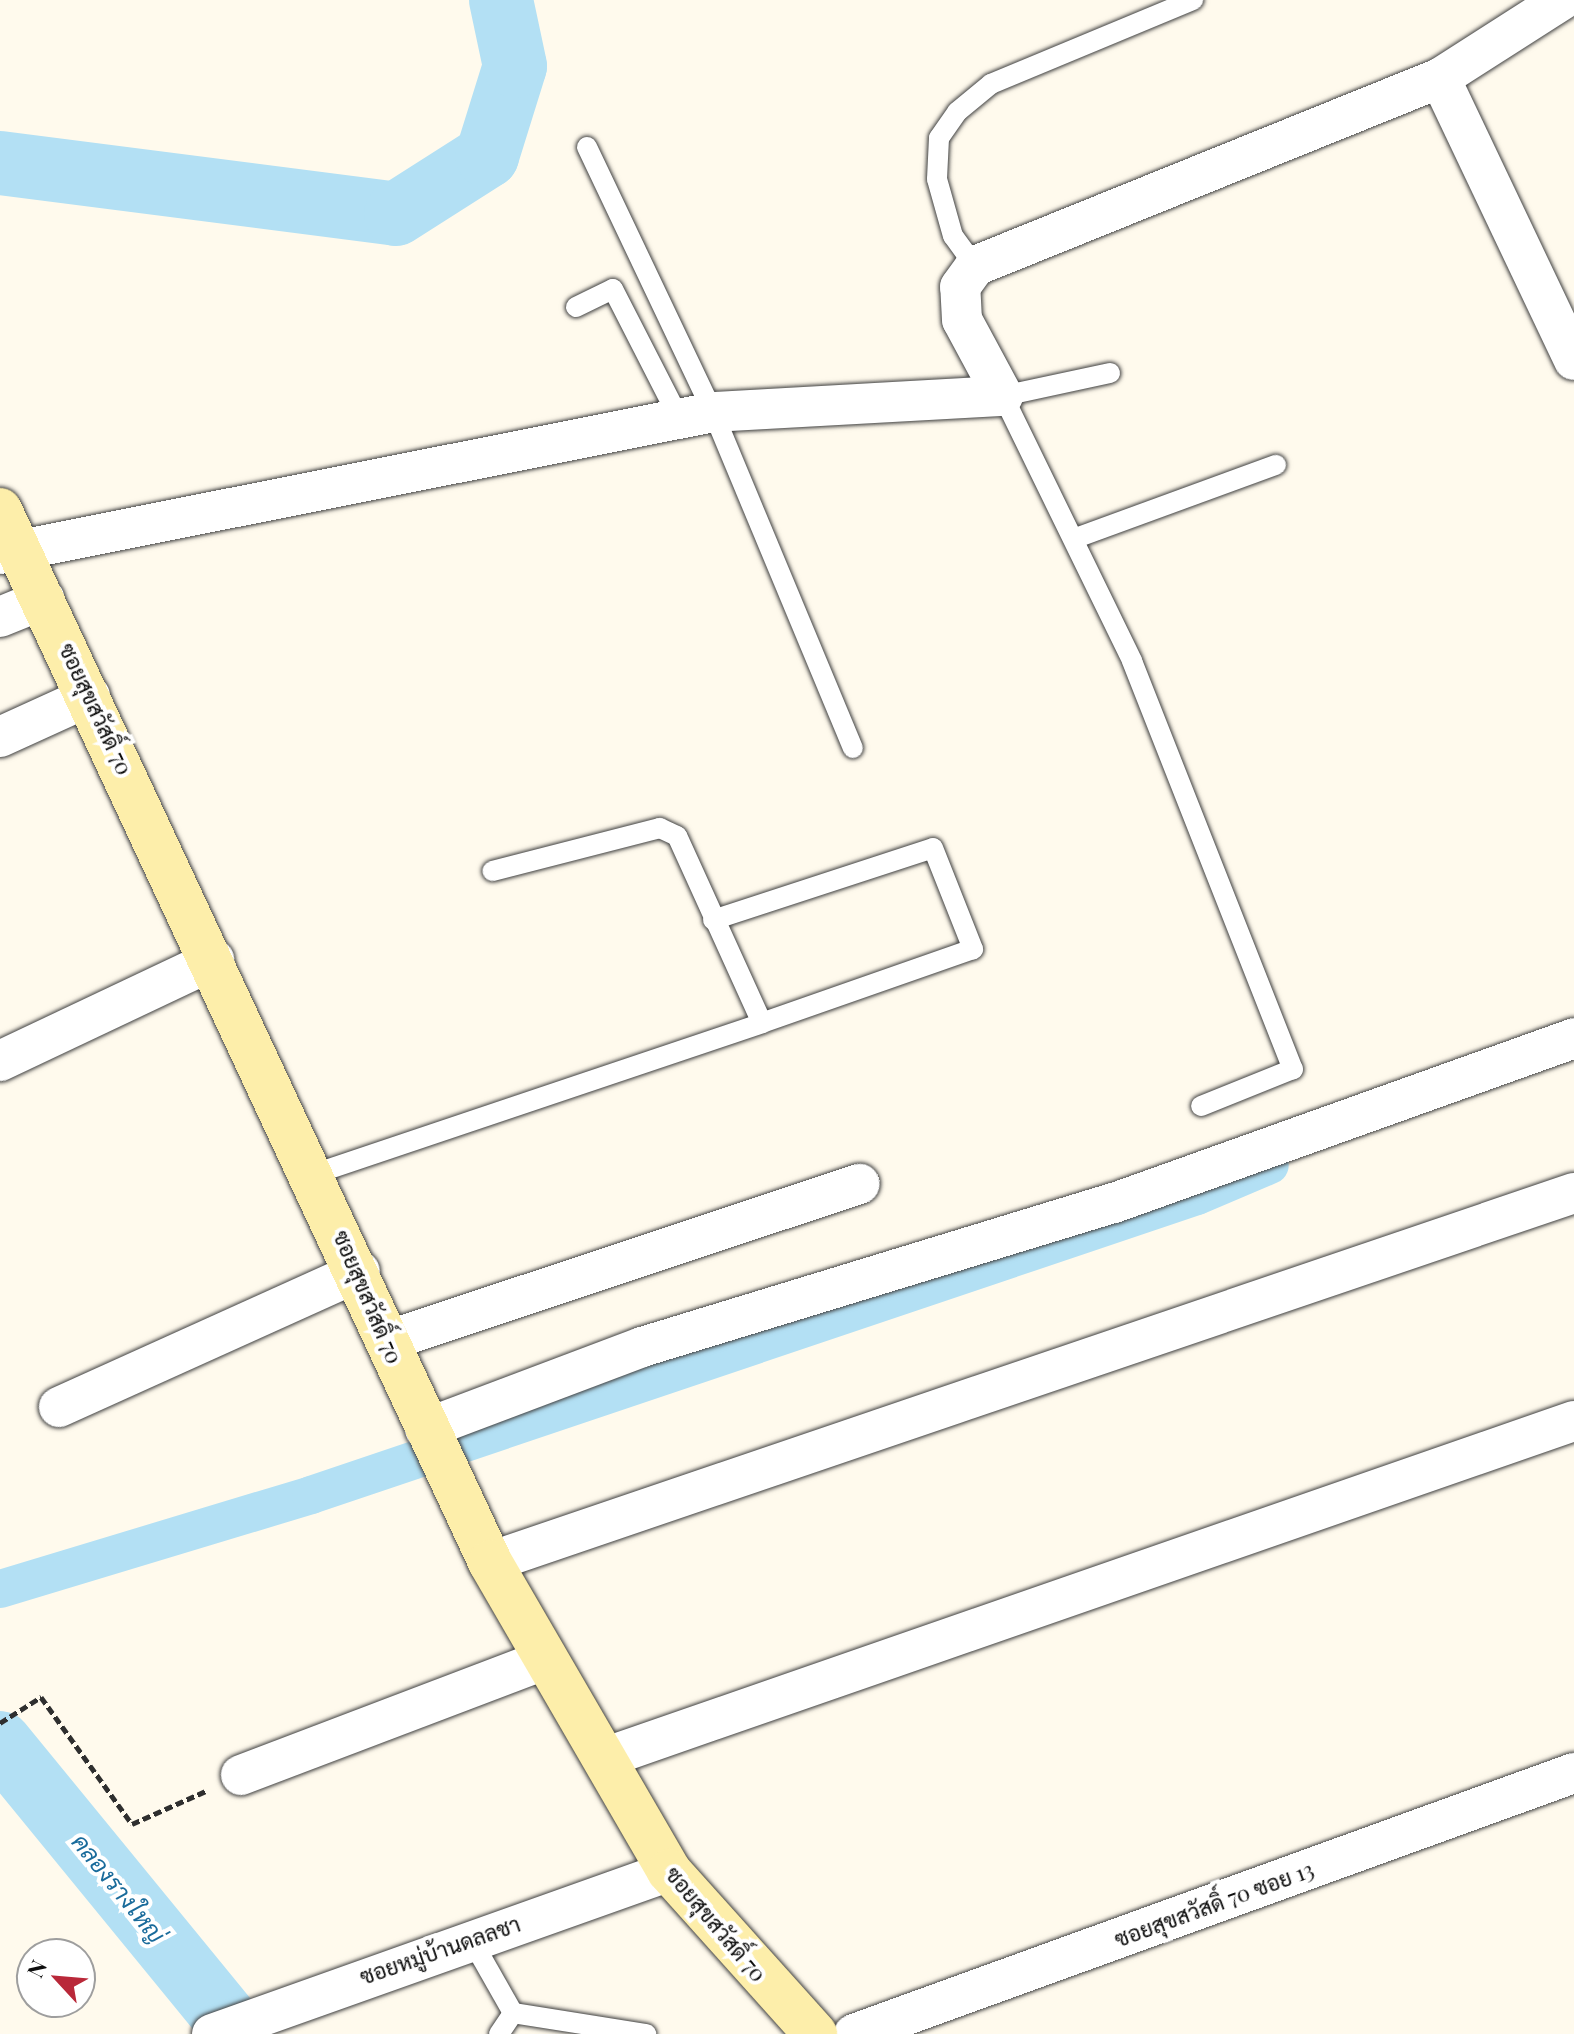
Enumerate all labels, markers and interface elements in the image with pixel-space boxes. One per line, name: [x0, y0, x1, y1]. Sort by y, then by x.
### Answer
street label: ซอยสุขสวัสดิ์ 70: [54, 639, 138, 779]
street label: ซอยสุขสวัสดิ์ 70: [328, 1226, 408, 1368]
water label: คลองรางใหญ่: [66, 1828, 172, 1948]
street label: ซอยสุขสวัสดิ์ 70 ซอย 13: [1111, 1856, 1317, 1952]
street label: ซอยสุขสวัสดิ์ 70: [660, 1861, 772, 1987]
street label: ซอยหมู่บ้านดลลชา: [356, 1910, 524, 1990]
north arrow: [16, 1938, 96, 2018]
text: N: [19, 1955, 53, 1982]

